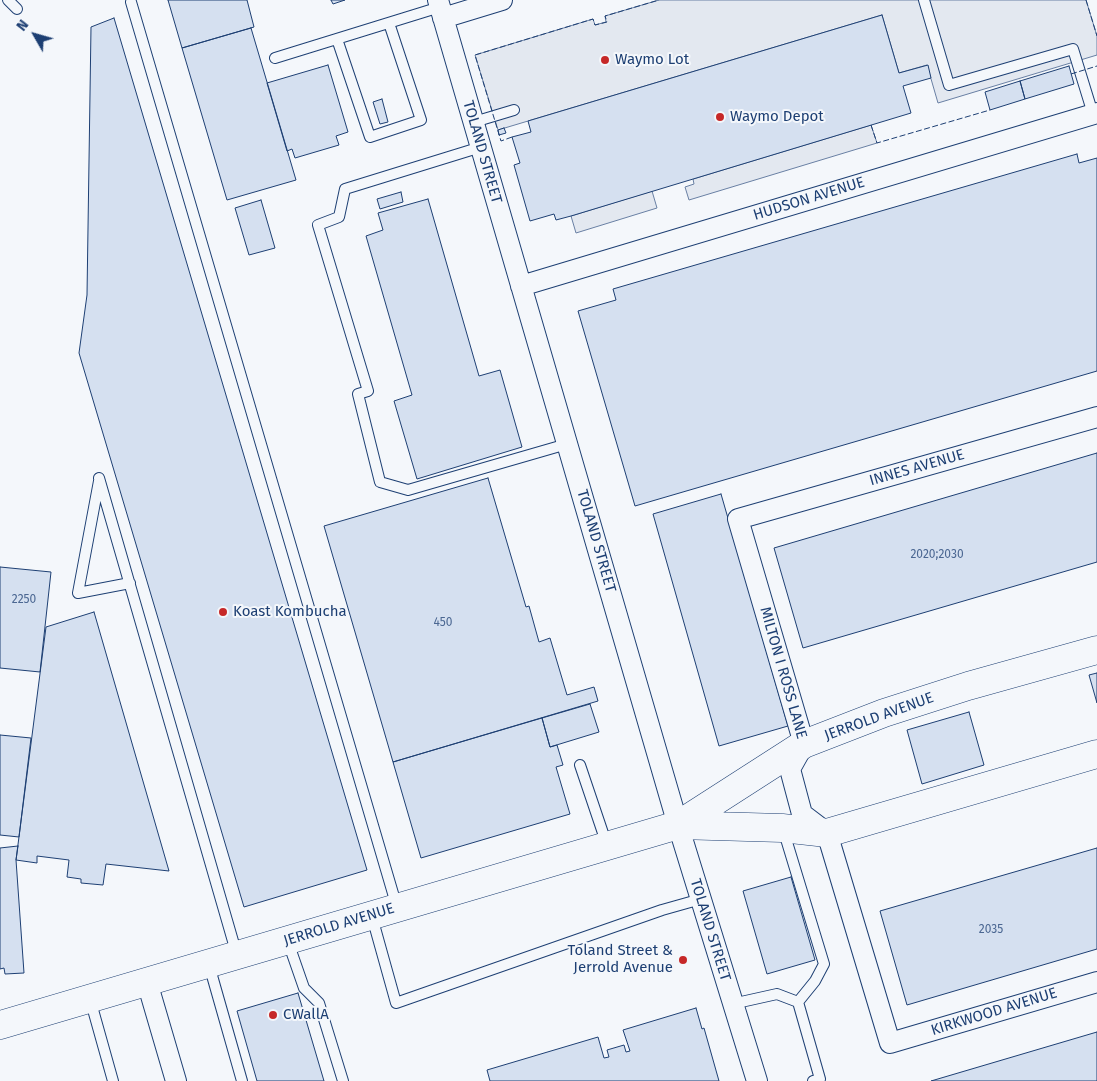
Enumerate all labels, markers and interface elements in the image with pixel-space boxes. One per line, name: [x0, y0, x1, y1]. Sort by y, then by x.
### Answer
north arrow: [10, 10, 60, 60]
text: N: [13, 17, 32, 34]
place label: Waymo Lot: [615, 51, 689, 69]
marker: Waymo Lot: [599, 54, 611, 66]
street label: TOLAND STREET: [459, 99, 505, 205]
place label: Waymo Depot: [730, 108, 824, 126]
marker: Waymo Depot: [714, 111, 726, 123]
street label: HUDSON AVENUE: [751, 174, 867, 224]
street label: INNES AVENUE: [867, 446, 967, 490]
street label: TOLAND STREET: [573, 488, 619, 594]
house number: 2020;2030: [910, 548, 964, 562]
house number: 2250: [12, 593, 36, 607]
place label: Koast Kombucha: [233, 603, 347, 621]
street label: MILTON I ROSS LANE: [756, 605, 810, 741]
marker: Koast Kombucha: [217, 606, 229, 618]
house number: 450: [434, 616, 452, 630]
street label: JERROLD AVENUE: [822, 689, 936, 745]
street label: TOLAND STREET: [686, 877, 734, 983]
street label: JERROLD AVENUE: [281, 900, 397, 950]
house number: 2035: [979, 923, 1003, 937]
place label: Toland Street & Jerrold Avenue: [567, 942, 673, 977]
marker: Toland Street & Jerrold Avenue: [677, 954, 689, 966]
street label: KIRKWOOD AVENUE: [929, 984, 1059, 1040]
place label: CWallA: [283, 1006, 329, 1024]
marker: CWallA: [267, 1009, 279, 1021]

